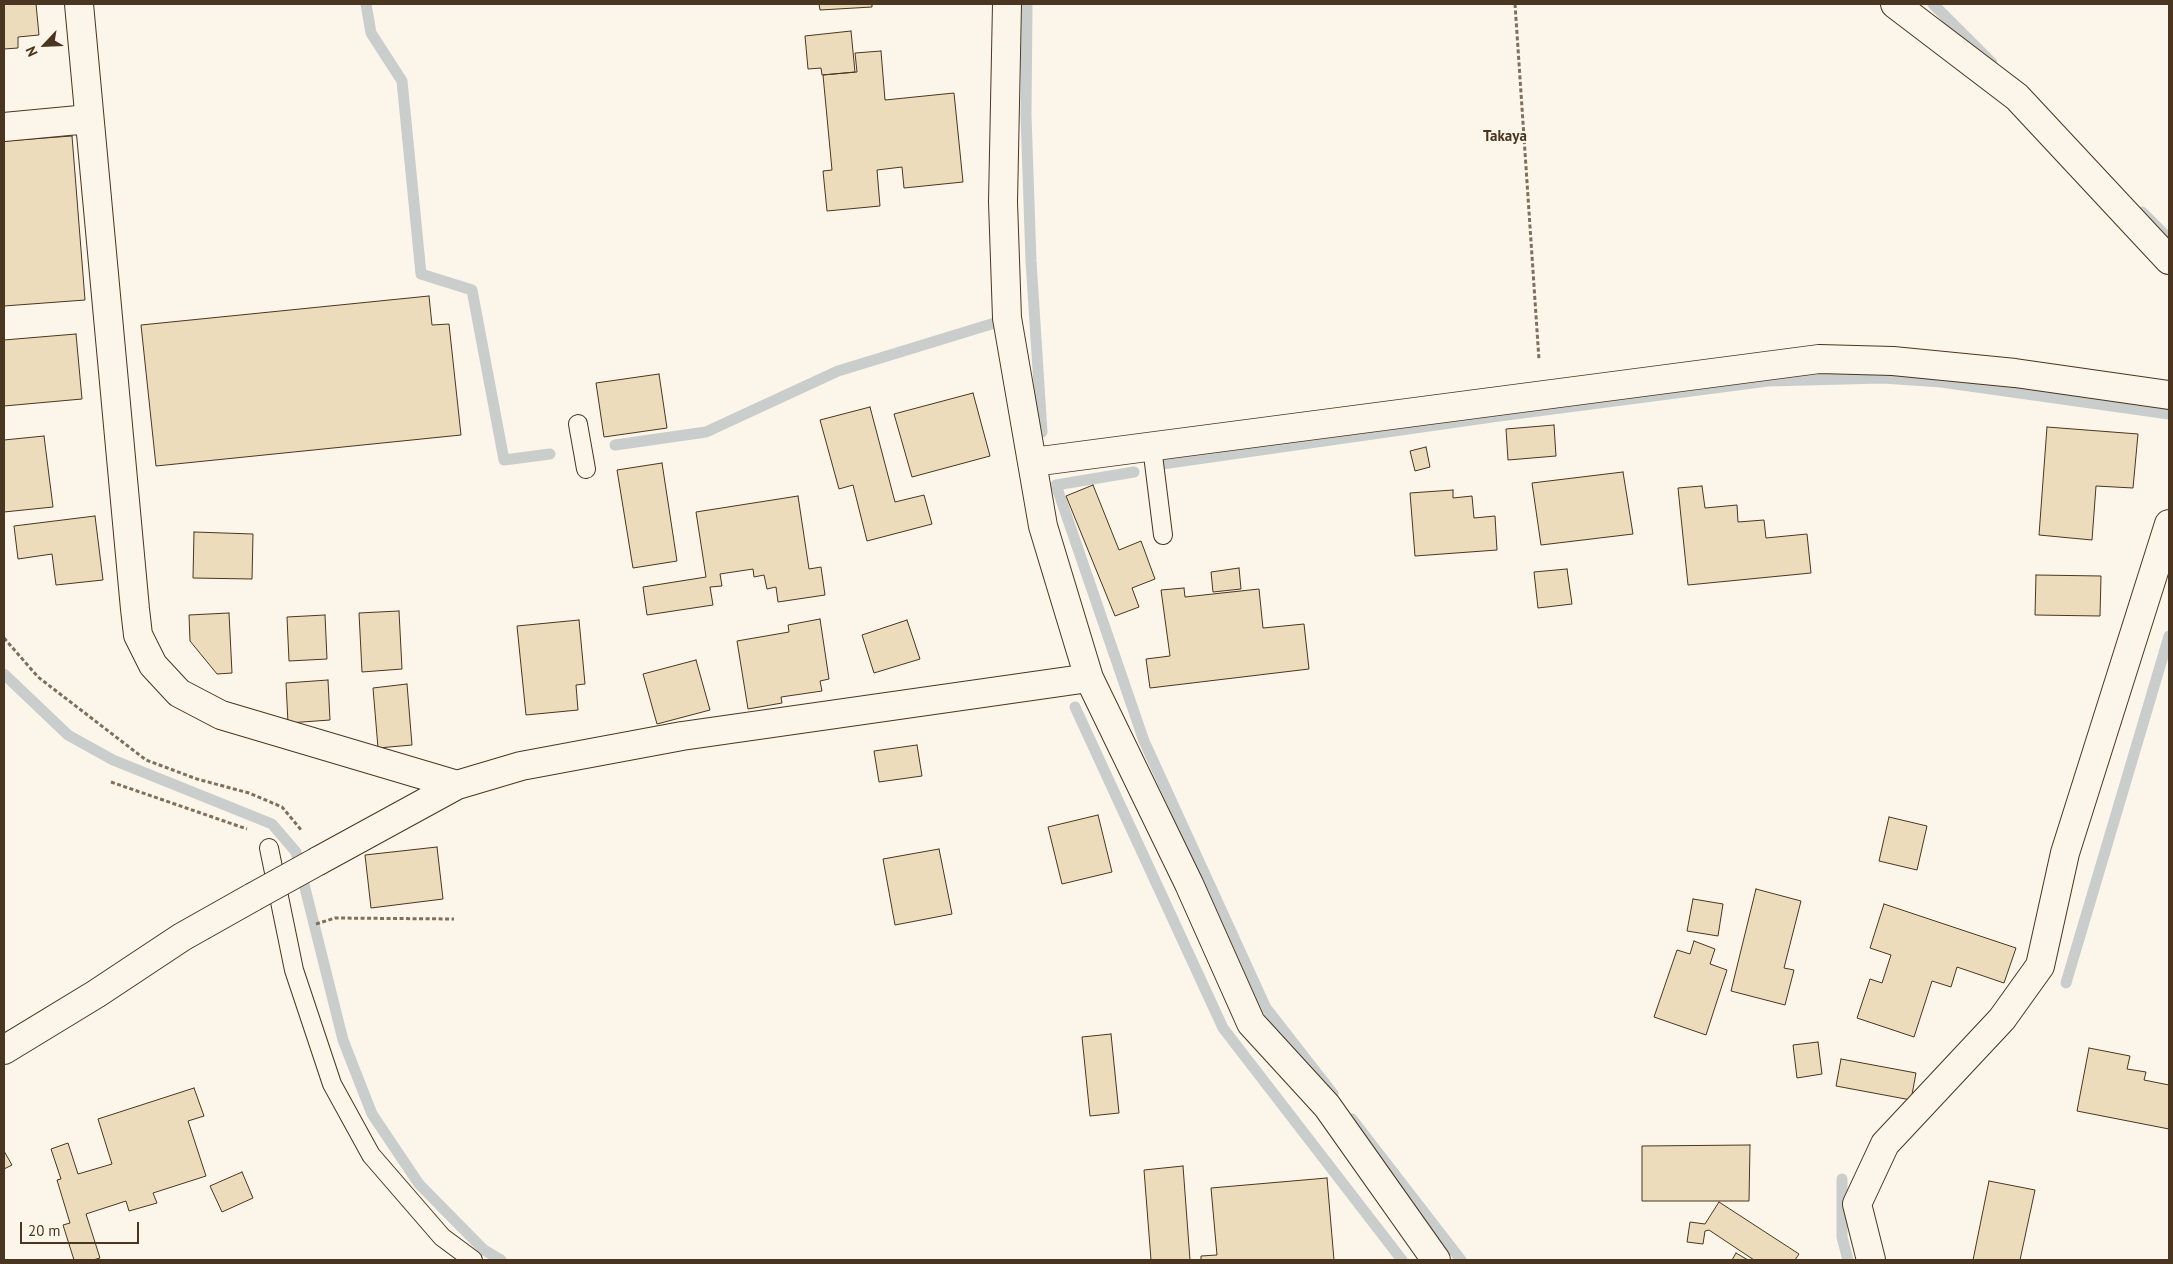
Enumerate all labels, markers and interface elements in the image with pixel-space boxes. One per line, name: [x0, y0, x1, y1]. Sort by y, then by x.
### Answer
north arrow: [20, 20, 70, 70]
text: N: [21, 43, 42, 59]
district label: Takaya: [1483, 128, 1527, 146]
scale bar: [22, 1212, 141, 1244]
text: 20 m: [28, 1221, 61, 1240]

